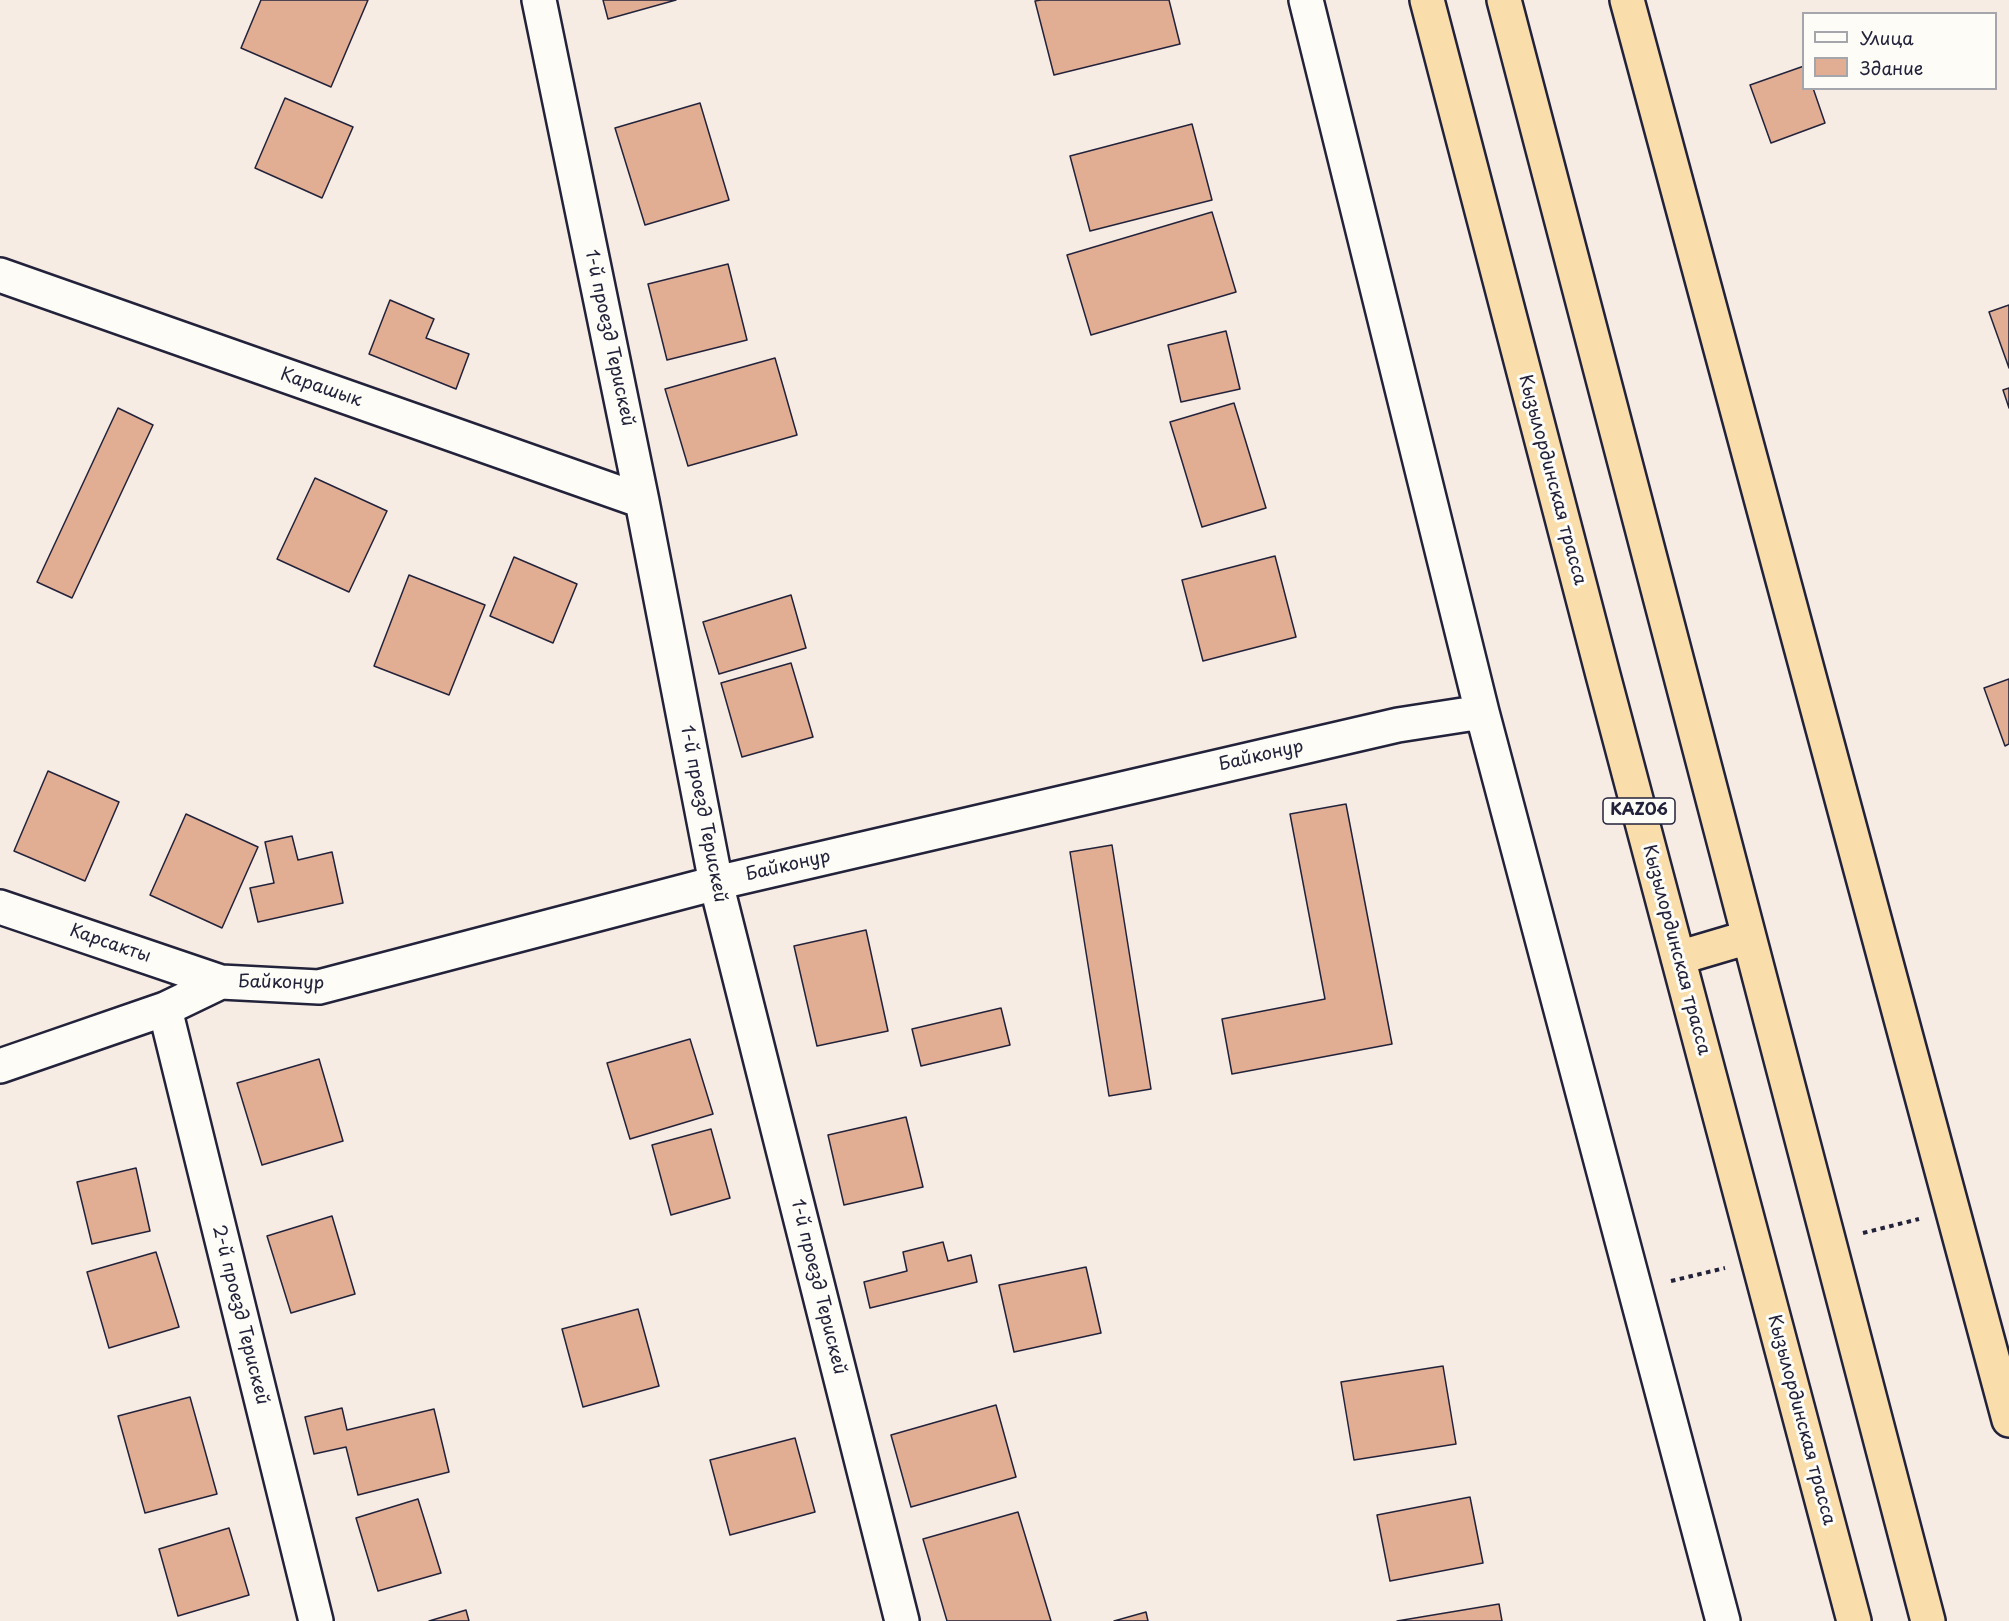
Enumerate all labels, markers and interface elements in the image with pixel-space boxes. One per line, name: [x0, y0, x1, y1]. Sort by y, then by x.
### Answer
legend: [1802, 12, 1997, 90]
text: Улица: [1860, 24, 1914, 51]
text: Здание: [1860, 54, 1923, 81]
street label: 1-й проезд Терискей: [580, 248, 638, 428]
street label: Карашык: [277, 364, 365, 412]
street label: Кызылординская трасса: [1513, 372, 1591, 588]
street label: 1-й проезд Терискей: [675, 724, 731, 904]
street label: Байконур: [1216, 736, 1306, 776]
road number: KАZ06: [1603, 798, 1675, 824]
street label: Кызылординская трасса: [1637, 842, 1715, 1058]
street label: Байконур: [743, 846, 833, 886]
street label: Карсакты: [67, 920, 153, 968]
street label: Байконур: [238, 971, 324, 995]
street label: 1-й проезд Терискей: [786, 1197, 850, 1377]
street label: 2-й проезд Терискей: [207, 1223, 273, 1407]
street label: Кызылординская трасса: [1762, 1312, 1840, 1528]

